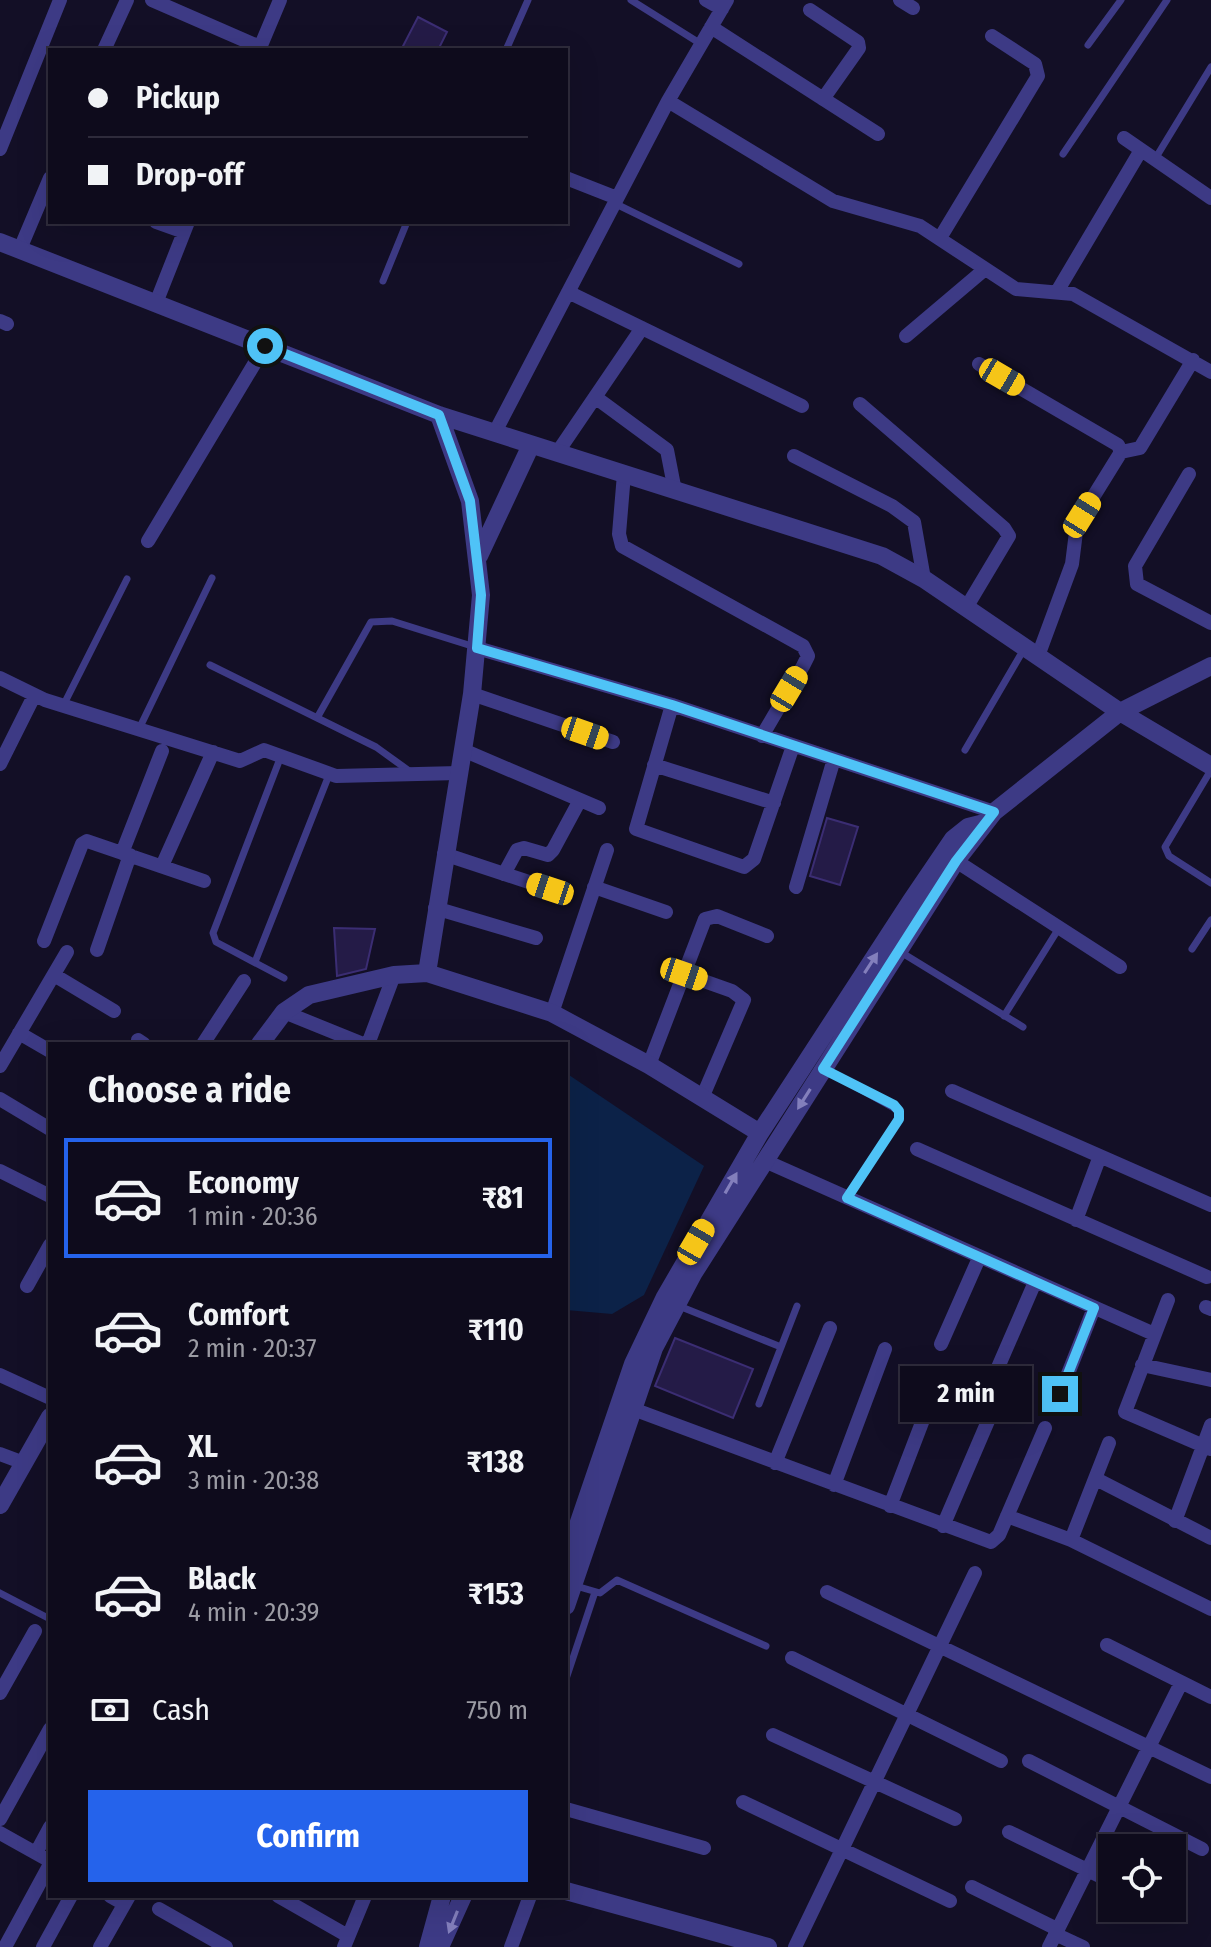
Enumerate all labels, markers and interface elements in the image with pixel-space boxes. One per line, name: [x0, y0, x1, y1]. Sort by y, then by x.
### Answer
text: Pickup: [136, 80, 220, 116]
text: Drop-off: [136, 157, 243, 193]
route start: [247, 328, 283, 364]
car: [975, 355, 1029, 399]
car: [1059, 488, 1105, 542]
car: [766, 662, 812, 716]
car: [558, 714, 612, 752]
car: [523, 870, 577, 908]
one-way arrow: [863, 953, 878, 974]
car: [657, 955, 711, 993]
text: Choose a ride: [88, 1068, 291, 1112]
one-way arrow: [798, 1088, 812, 1110]
icon: car: [92, 1162, 164, 1234]
text: Economy: [188, 1165, 299, 1201]
one-way arrow: [724, 1172, 738, 1194]
text: ₹81: [482, 1180, 524, 1216]
text: 1 min · 20:36: [188, 1201, 318, 1232]
car: [674, 1215, 718, 1269]
icon: car: [92, 1294, 164, 1366]
text: Comfort: [188, 1297, 289, 1333]
text: ₹110: [468, 1312, 524, 1348]
text: 2 min · 20:37: [188, 1333, 316, 1364]
callout: 2 min: [900, 1366, 1032, 1422]
route end: [1042, 1376, 1078, 1412]
text: 2 min: [937, 1378, 995, 1409]
icon: car: [92, 1426, 164, 1498]
text: XL: [188, 1429, 218, 1465]
text: ₹138: [467, 1444, 524, 1480]
text: 3 min · 20:38: [188, 1465, 319, 1496]
icon: car: [92, 1558, 164, 1630]
text: Black: [188, 1561, 256, 1597]
text: ₹153: [468, 1576, 524, 1612]
text: 4 min · 20:39: [188, 1597, 320, 1628]
icon: cash: [88, 1688, 132, 1732]
text: Cash: [152, 1692, 210, 1728]
text: 750 m: [466, 1695, 528, 1726]
button: Confirm: [88, 1790, 528, 1882]
map controls: [1098, 1834, 1186, 1922]
button: locate: [1098, 1834, 1186, 1922]
one-way arrow: [446, 1910, 459, 1934]

